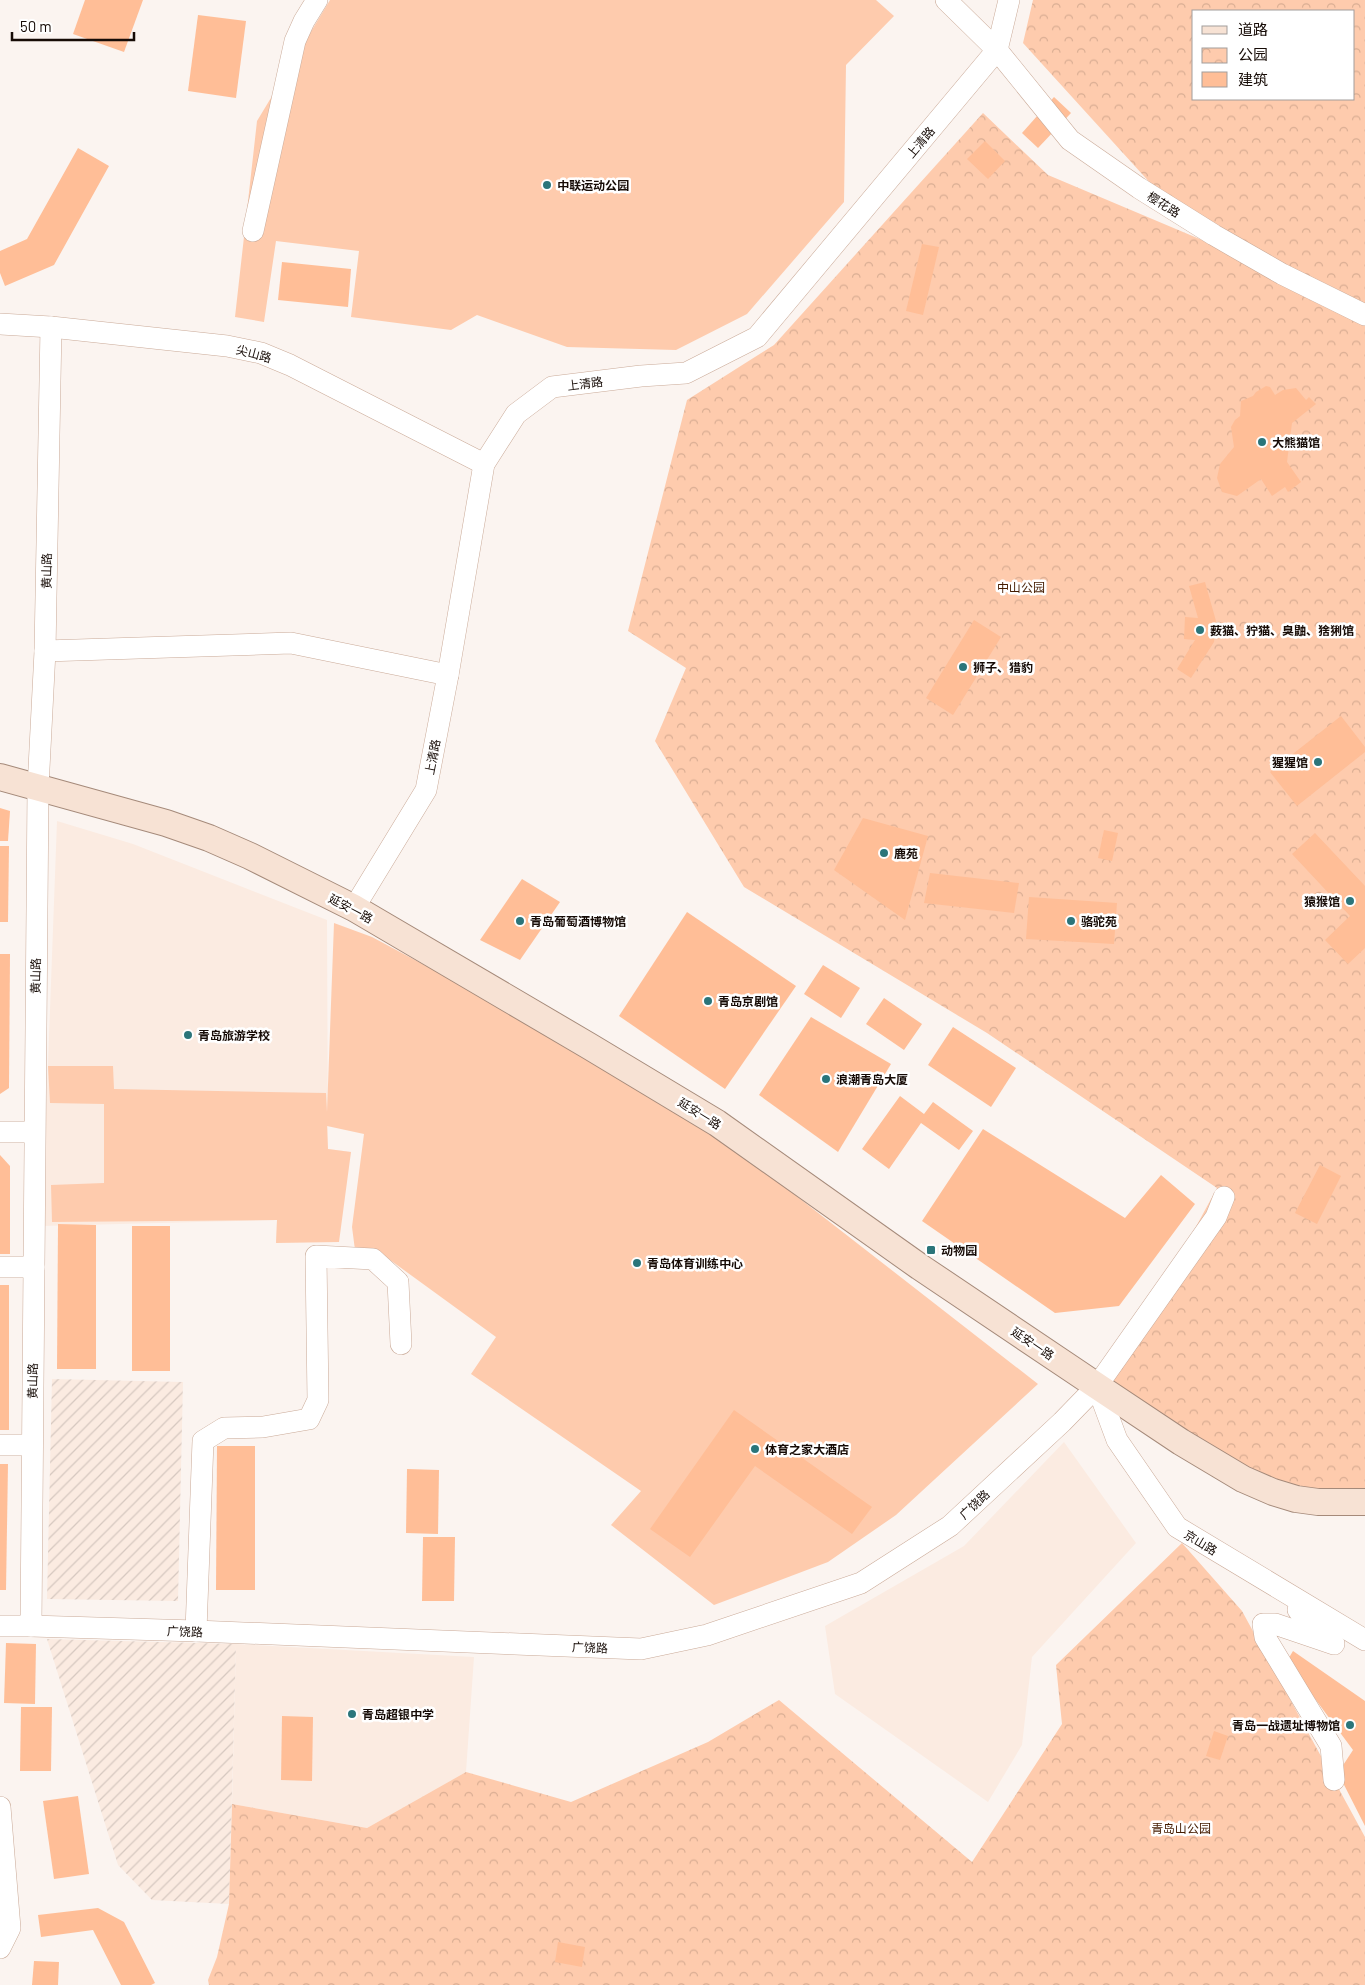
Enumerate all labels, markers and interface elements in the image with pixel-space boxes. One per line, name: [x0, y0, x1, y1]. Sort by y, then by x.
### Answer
scale bar: [12, 10, 135, 42]
legend: [1192, 10, 1355, 100]
text: 50 m: [20, 17, 52, 35]
text: 道路: [1238, 20, 1268, 38]
text: 公园: [1238, 45, 1268, 63]
text: 建筑: [1238, 70, 1268, 88]
street label: 上清路: [903, 124, 937, 160]
place label: 中联运动公园: [557, 178, 629, 192]
marker: 中联运动公园: [541, 179, 553, 191]
street label: 樱花路: [1145, 189, 1183, 219]
street label: 尖山路: [235, 342, 273, 364]
street label: 上清路: [566, 374, 604, 392]
place label: 大熊猫馆: [1272, 435, 1320, 449]
marker: 大熊猫馆: [1256, 436, 1268, 448]
street label: 黄山路: [39, 553, 53, 589]
park label: 中山公园: [997, 580, 1045, 594]
place label: 薮猫、狞猫、臭鼬、猞猁馆: [1210, 623, 1354, 637]
marker: 薮猫、狞猫、臭鼬、猞猁馆: [1194, 624, 1206, 636]
place label: 狮子、猎豹: [973, 660, 1033, 674]
marker: 狮子、猎豹: [957, 661, 969, 673]
street label: 上清路: [422, 738, 442, 776]
place label: 猩猩馆: [1272, 755, 1308, 769]
marker: 猩猩馆: [1312, 756, 1324, 768]
place label: 鹿苑: [894, 846, 918, 860]
marker: 鹿苑: [878, 847, 890, 859]
street label: 延安一路: [327, 891, 375, 925]
place label: 猿猴馆: [1304, 894, 1340, 908]
marker: 猿猴馆: [1344, 895, 1356, 907]
place label: 青岛葡萄酒博物馆: [530, 914, 626, 928]
place label: 骆驼苑: [1081, 914, 1117, 928]
marker: 青岛葡萄酒博物馆: [514, 915, 526, 927]
marker: 骆驼苑: [1065, 915, 1077, 927]
street label: 黄山路: [28, 958, 42, 994]
place label: 青岛京剧馆: [718, 994, 778, 1008]
marker: 青岛京剧馆: [702, 995, 714, 1007]
place label: 青岛旅游学校: [198, 1028, 270, 1042]
marker: 青岛旅游学校: [182, 1029, 194, 1041]
place label: 浪潮青岛大厦: [836, 1072, 908, 1086]
marker: 浪潮青岛大厦: [820, 1073, 832, 1085]
street label: 延安一路: [676, 1094, 724, 1132]
place label: 动物园: [941, 1243, 977, 1257]
marker: 动物园: [925, 1244, 937, 1256]
place label: 青岛体育训练中心: [647, 1256, 743, 1270]
marker: 青岛体育训练中心: [631, 1257, 643, 1269]
street label: 延安一路: [1009, 1324, 1057, 1362]
street label: 黄山路: [25, 1363, 39, 1399]
place label: 体育之家大酒店: [765, 1442, 849, 1456]
marker: 体育之家大酒店: [749, 1443, 761, 1455]
street label: 广饶路: [956, 1487, 992, 1521]
street label: 京山路: [1182, 1527, 1220, 1557]
street label: 广饶路: [167, 1623, 203, 1639]
street label: 广饶路: [572, 1639, 608, 1655]
place label: 青岛超银中学: [362, 1707, 434, 1721]
marker: 青岛超银中学: [346, 1708, 358, 1720]
place label: 青岛一战遗址博物馆: [1232, 1718, 1340, 1732]
marker: 青岛一战遗址博物馆: [1344, 1719, 1356, 1731]
park label: 青岛山公园: [1151, 1821, 1211, 1835]

